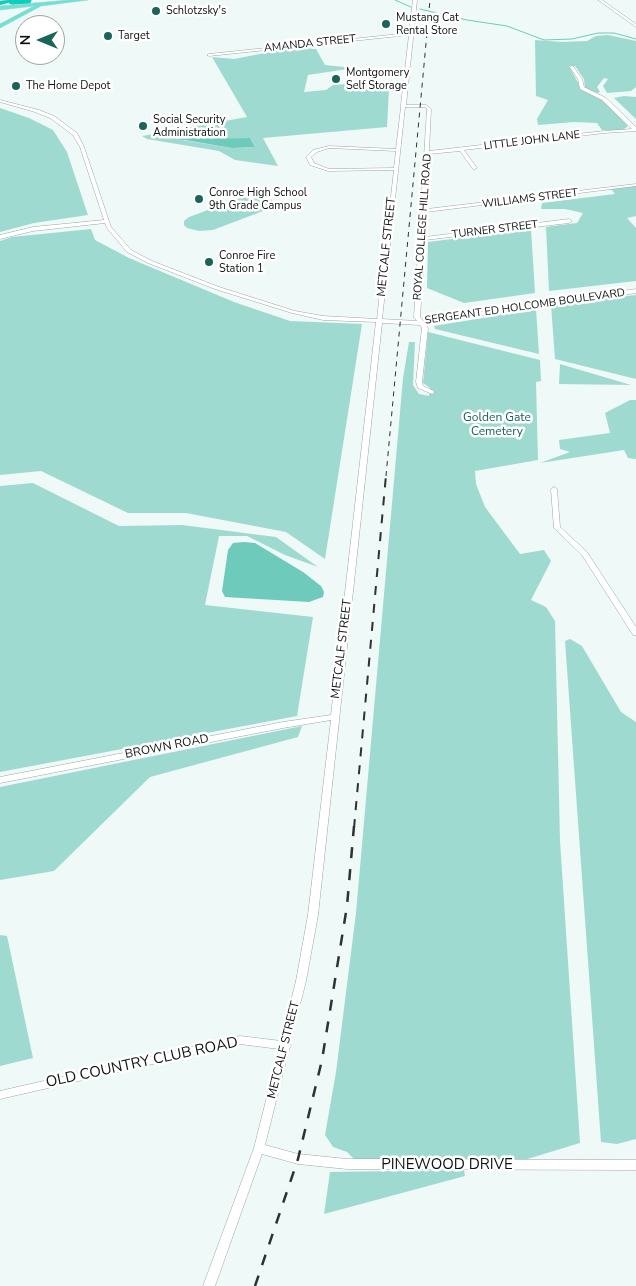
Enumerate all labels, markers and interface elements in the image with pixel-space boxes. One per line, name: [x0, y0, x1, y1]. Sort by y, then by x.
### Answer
place label: Schlotzsky's: [166, 4, 226, 18]
marker: Schlotzsky's: [150, 5, 162, 17]
place label: Mustang Cat Rental Store: [396, 11, 459, 37]
north arrow: [15, 15, 65, 65]
marker: Mustang Cat Rental Store: [380, 18, 392, 30]
place label: Target: [118, 29, 150, 43]
marker: Target: [102, 30, 114, 42]
street label: AMANDA STREET: [263, 33, 357, 55]
text: N: [16, 35, 35, 45]
place label: Montgomery Self Storage: [346, 66, 409, 92]
marker: Montgomery Self Storage: [330, 73, 342, 85]
place label: The Home Depot: [26, 79, 110, 93]
marker: The Home Depot: [10, 80, 22, 92]
place label: Social Security Administration: [153, 113, 226, 139]
marker: Social Security Administration: [137, 120, 149, 132]
street label: LITTLE JOHN LANE: [483, 129, 581, 153]
street label: ROYAL COLLEGE HILL ROAD: [411, 153, 435, 301]
place label: Conroe High School 9th Grade Campus: [209, 186, 307, 212]
street label: WILLIAMS STREET: [481, 187, 579, 211]
marker: Conroe High School 9th Grade Campus: [193, 193, 205, 205]
street label: METCALF STREET: [375, 196, 399, 298]
street label: TURNER STREET: [451, 218, 539, 242]
place label: Conroe Fire Station 1: [219, 249, 275, 275]
marker: Conroe Fire Station 1: [203, 256, 215, 268]
street label: SERGEANT ED HOLCOMB BOULEVARD: [424, 286, 626, 328]
park label: Golden Gate Cemetery: [463, 411, 531, 439]
street label: METCALF STREET: [329, 598, 355, 700]
street label: BROWN ROAD: [124, 732, 210, 762]
street label: METCALF STREET: [265, 1000, 303, 1100]
street label: OLD COUNTRY CLUB ROAD: [44, 1034, 240, 1092]
street label: PINEWOOD DRIVE: [381, 1156, 513, 1174]

